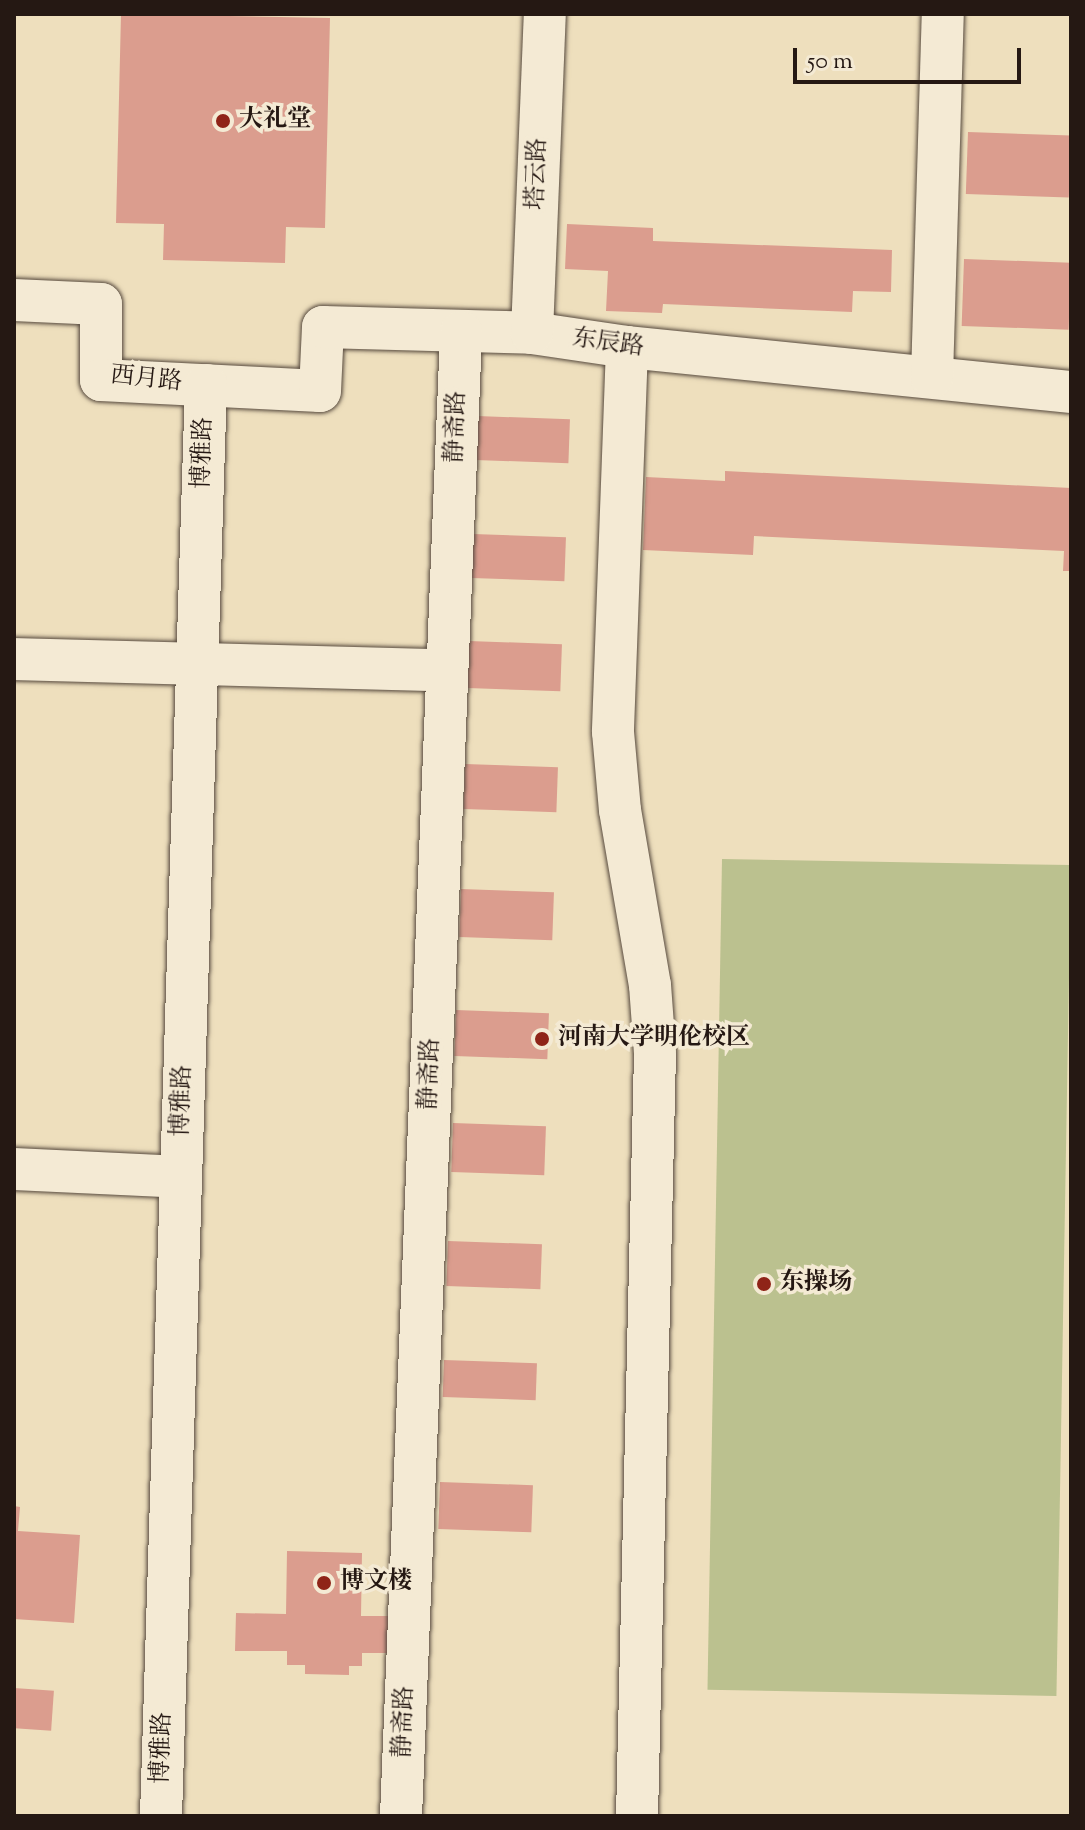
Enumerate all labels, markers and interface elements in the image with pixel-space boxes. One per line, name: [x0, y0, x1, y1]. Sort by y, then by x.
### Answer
scale bar: [797, 32, 1025, 82]
text: 50 m: [807, 45, 853, 79]
place label: 大礼堂: [239, 107, 311, 135]
marker: 大礼堂: [214, 112, 232, 130]
street label: 塔云路: [522, 138, 554, 210]
street label: 东辰路: [570, 325, 646, 363]
street label: 西月路: [109, 362, 183, 398]
street label: 静斋路: [441, 391, 473, 463]
street label: 博雅路: [188, 417, 220, 489]
place label: 河南大学明伦校区: [558, 1025, 750, 1053]
marker: 河南大学明伦校区: [533, 1030, 551, 1048]
street label: 静斋路: [415, 1038, 447, 1110]
street label: 博雅路: [167, 1065, 199, 1137]
place label: 东操场: [780, 1270, 852, 1298]
marker: 东操场: [755, 1275, 773, 1293]
place label: 博文楼: [340, 1569, 412, 1597]
marker: 博文楼: [315, 1574, 333, 1592]
street label: 静斋路: [389, 1686, 421, 1758]
street label: 博雅路: [147, 1712, 179, 1784]

